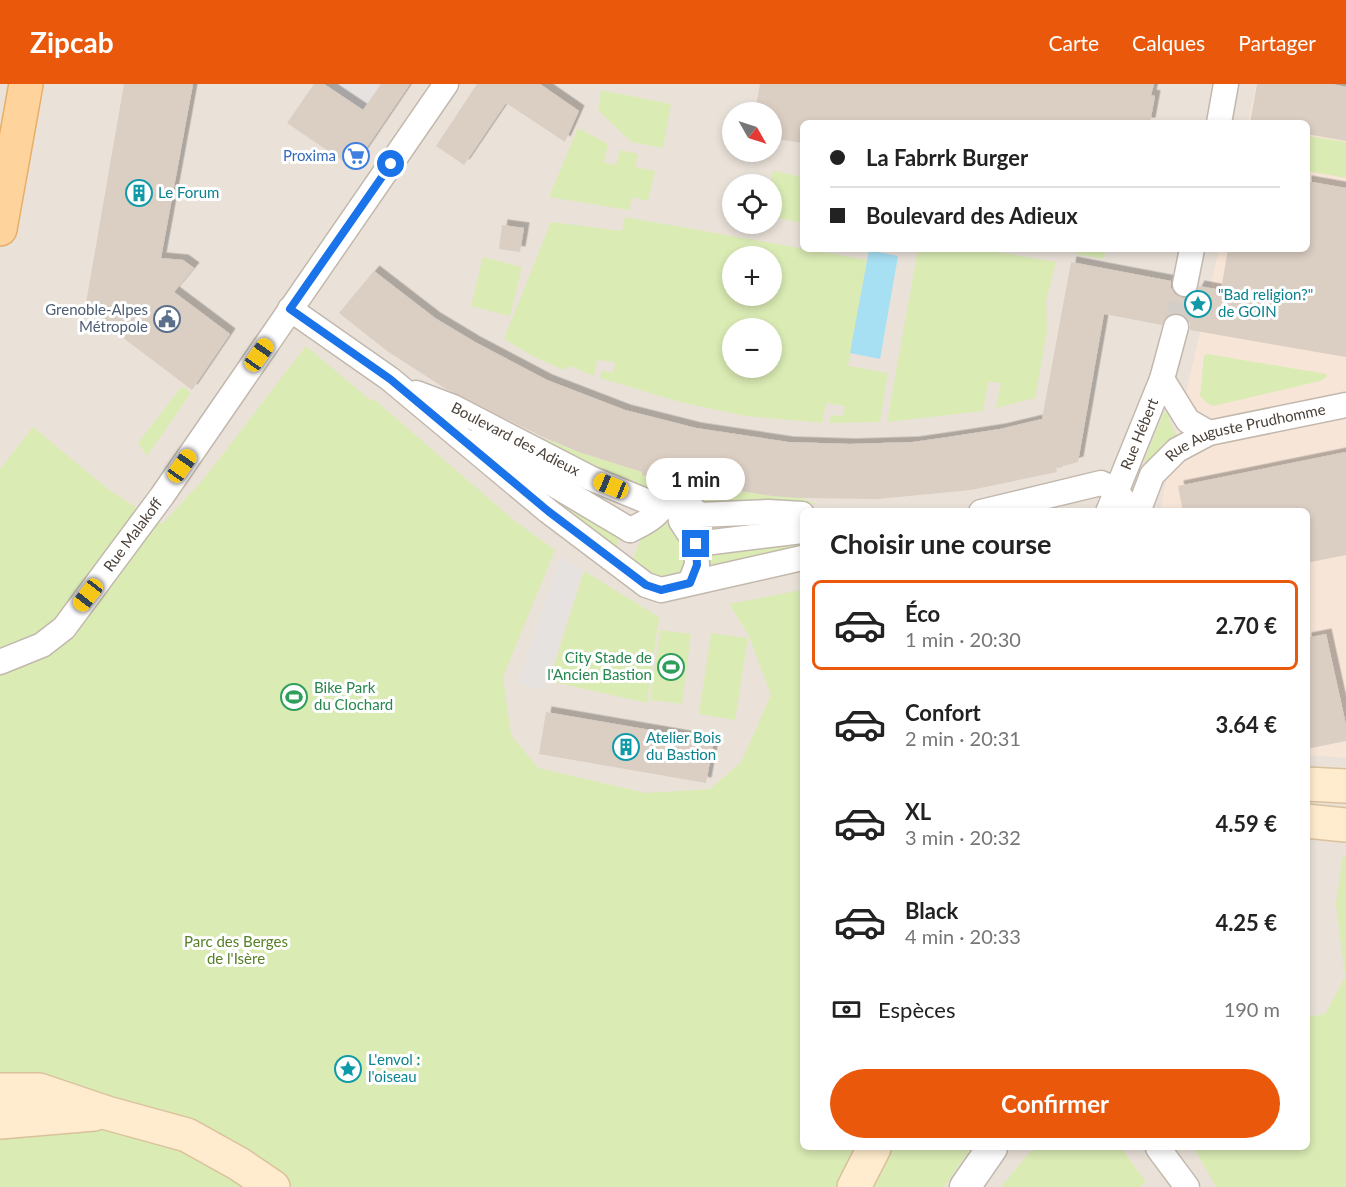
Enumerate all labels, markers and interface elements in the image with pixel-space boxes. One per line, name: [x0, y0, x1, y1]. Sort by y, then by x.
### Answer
text: Zipcab: [30, 25, 114, 59]
text: Carte: [1048, 30, 1099, 55]
text: Calques: [1132, 30, 1205, 55]
text: Partager: [1238, 30, 1316, 55]
north arrow: [722, 102, 782, 162]
map controls: [722, 102, 782, 378]
supermarket icon: Proxima: [341, 141, 371, 171]
text: La Fabrrk Burger: [866, 144, 1028, 171]
place label: Proxima: [283, 146, 336, 164]
route start: [377, 150, 404, 177]
button: locate: [722, 174, 782, 234]
building icon: Le Forum: [124, 178, 154, 208]
place label: Le Forum: [158, 183, 219, 201]
text: Boulevard des Adieux: [866, 202, 1078, 229]
button: +: [722, 246, 782, 306]
place label: "Bad religion?" de GOIN: [1218, 285, 1313, 320]
place icon: "Bad religion?" de GOIN: [1183, 289, 1213, 319]
place label: Grenoble-Alpes Métropole: [45, 300, 148, 335]
public building icon: Grenoble-Alpes Métropole: [152, 304, 182, 334]
button: −: [722, 318, 782, 378]
car: [241, 335, 277, 375]
street label: Rue Hébert: [1116, 395, 1161, 472]
street label: Boulevard des Adieux: [449, 398, 584, 479]
street label: Rue Auguste Prudhomme: [1161, 399, 1327, 465]
car: [164, 446, 200, 486]
callout: 1 min: [646, 457, 746, 499]
text: 1 min: [671, 467, 720, 491]
car: [591, 471, 631, 501]
street label: Rue Malakoff: [99, 494, 165, 575]
text: Choisir une course: [830, 527, 1052, 560]
route end: [682, 530, 709, 557]
car: [70, 575, 106, 615]
icon: car: [833, 598, 887, 652]
text: Éco: [905, 600, 940, 627]
text: 2.70 €: [1215, 612, 1277, 639]
text: 1 min · 20:30: [905, 627, 1021, 651]
place label: City Stade de l'Ancien Bastion: [547, 648, 652, 683]
sports icon: City Stade de l'Ancien Bastion: [656, 652, 686, 682]
place label: Bike Park du Clochard: [314, 678, 393, 713]
sports icon: Bike Park du Clochard: [279, 682, 309, 712]
icon: car: [833, 697, 887, 751]
text: Confort: [905, 699, 981, 726]
text: 3.64 €: [1215, 711, 1277, 738]
text: 2 min · 20:31: [905, 726, 1021, 750]
place label: Atelier Bois du Bastion: [646, 728, 721, 763]
building icon: Atelier Bois du Bastion: [611, 732, 641, 762]
icon: car: [833, 796, 887, 850]
text: XL: [905, 798, 931, 825]
text: 4.59 €: [1215, 810, 1277, 837]
text: 3 min · 20:32: [905, 825, 1021, 849]
icon: car: [833, 895, 887, 949]
text: Black: [905, 897, 958, 924]
text: 4.25 €: [1215, 909, 1277, 936]
text: 4 min · 20:33: [905, 924, 1021, 948]
park label: Parc des Berges de l'Isère: [184, 932, 288, 967]
icon: cash: [830, 993, 863, 1026]
text: Espèces: [878, 996, 955, 1023]
text: 190 m: [1224, 997, 1280, 1021]
place label: L'envol : l'oiseau: [368, 1050, 420, 1085]
place icon: L'envol : l'oiseau: [333, 1054, 363, 1084]
button: Confirmer: [830, 1069, 1280, 1138]

